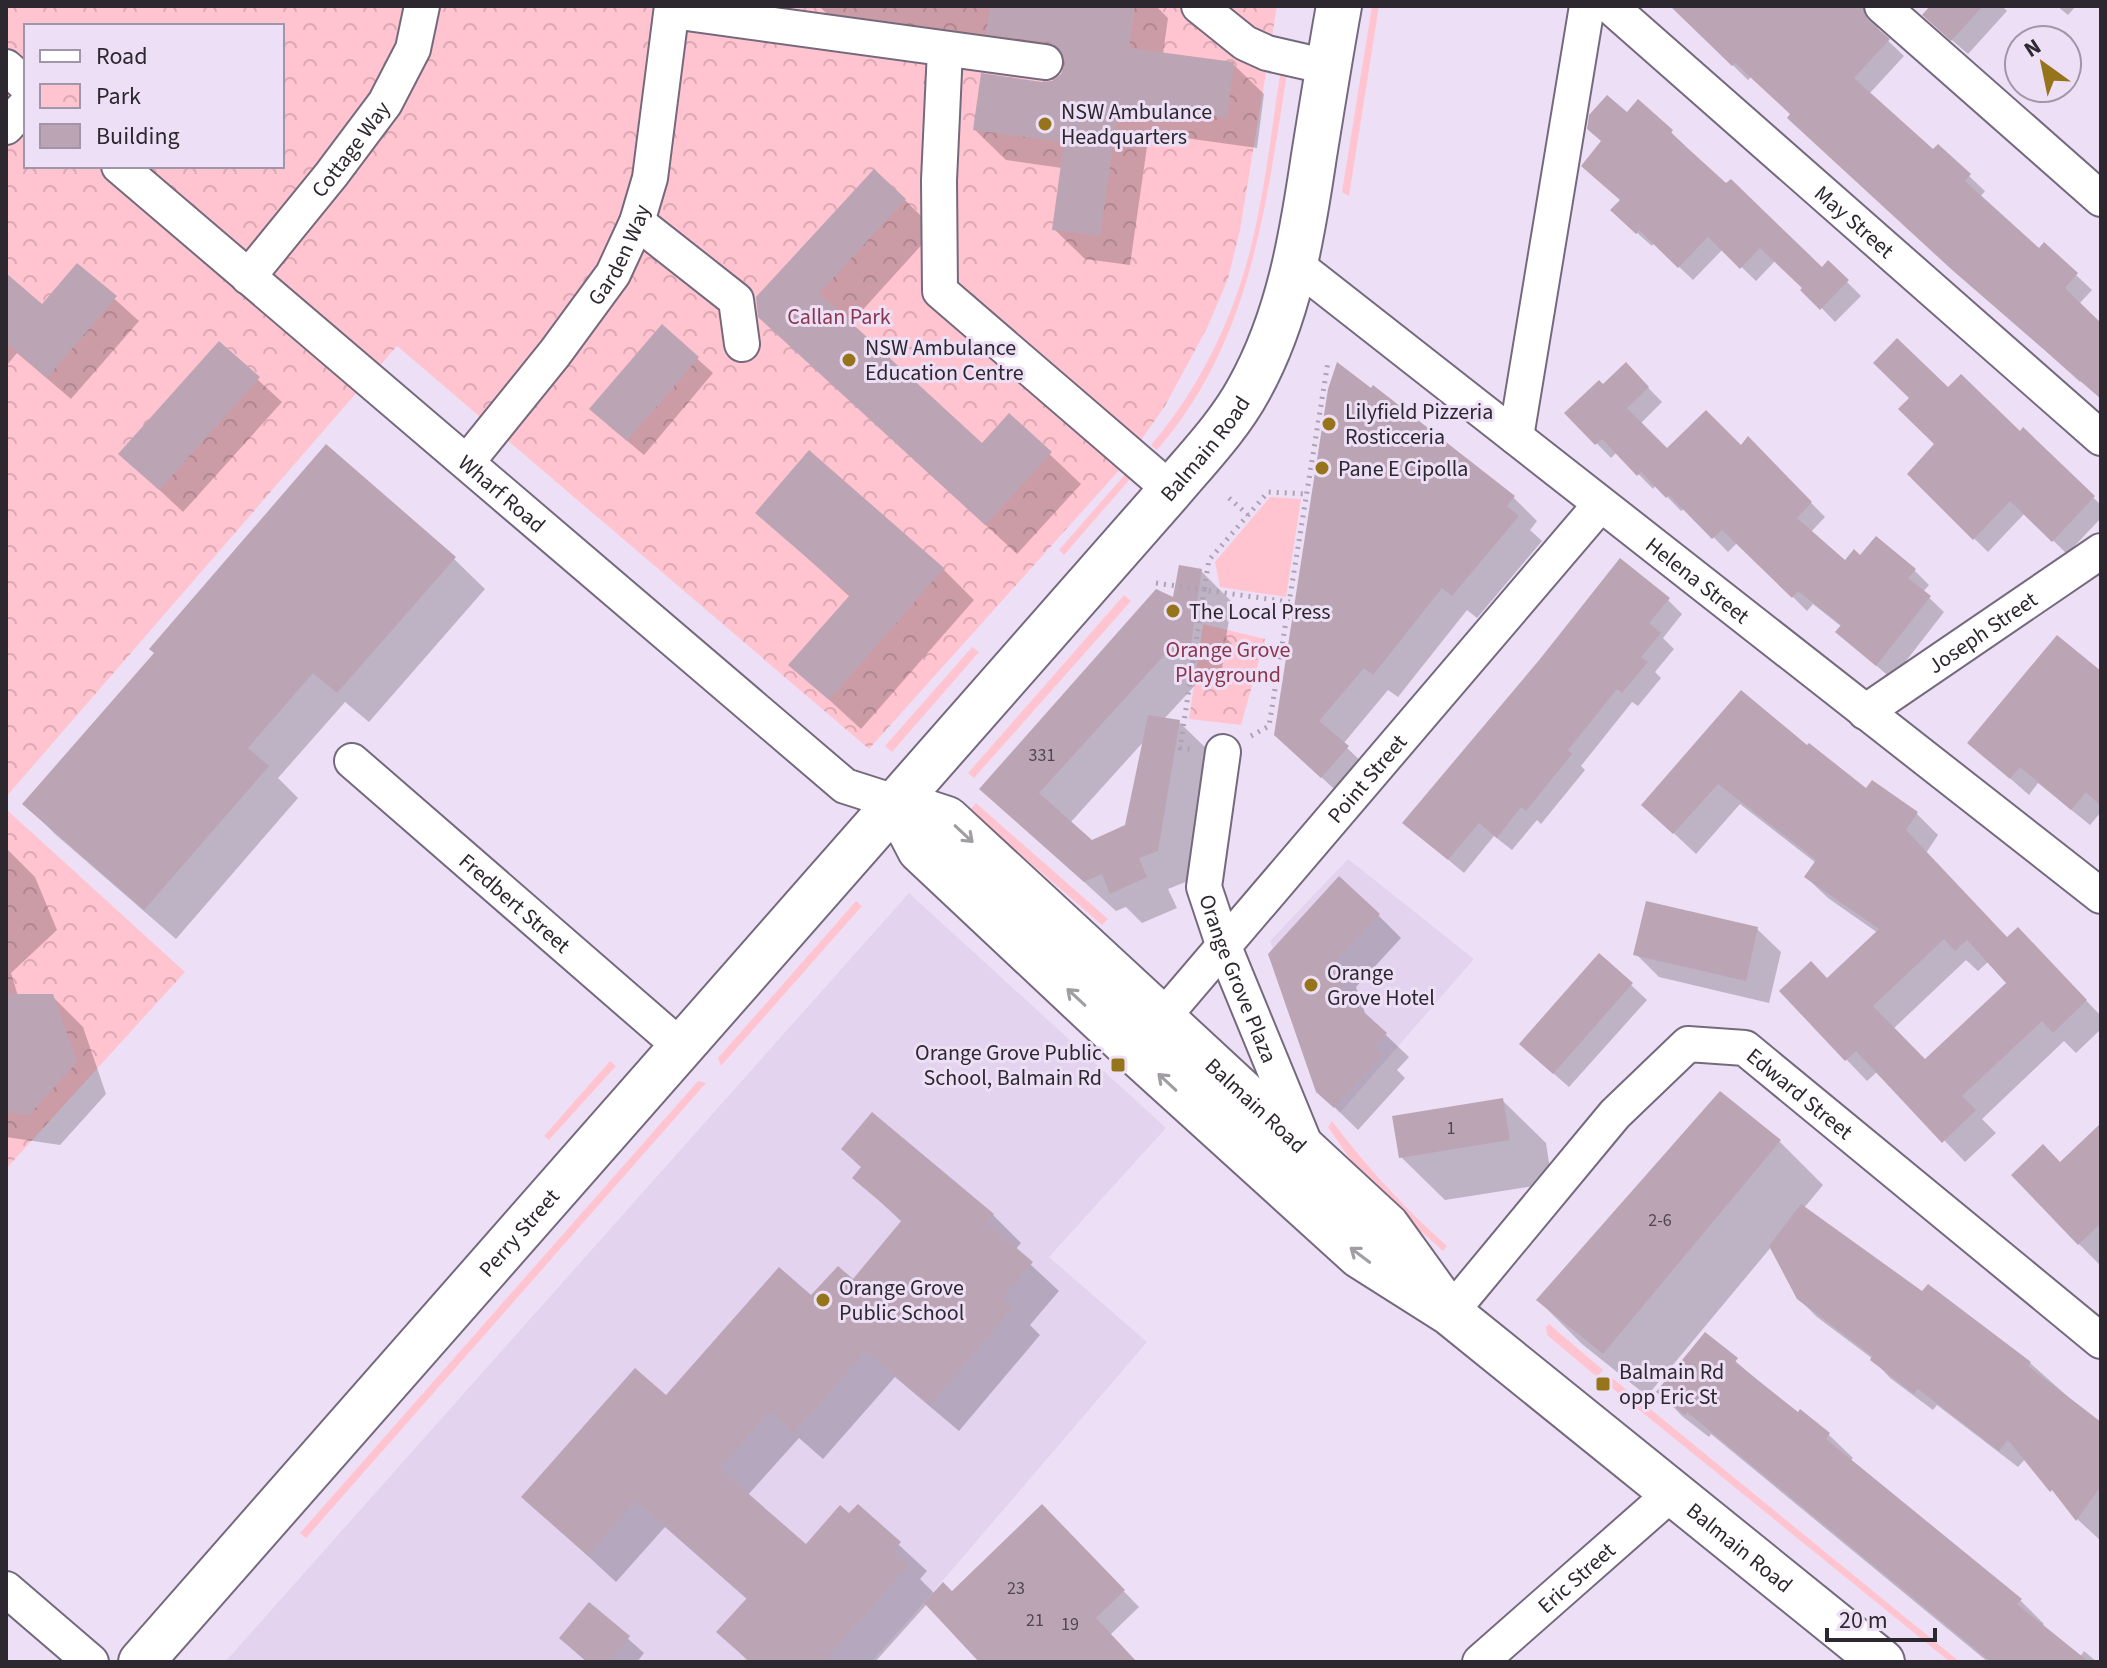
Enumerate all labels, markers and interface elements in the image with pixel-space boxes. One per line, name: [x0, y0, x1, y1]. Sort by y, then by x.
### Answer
legend: [24, 24, 284, 168]
north arrow: [2003, 24, 2083, 104]
text: N: [2018, 31, 2048, 65]
text: Road: [96, 39, 148, 74]
text: Park: [96, 79, 141, 114]
street label: Cottage Way: [304, 94, 399, 205]
place label: NSW Ambulance Headquarters: [1061, 96, 1212, 153]
marker: NSW Ambulance Headquarters: [1036, 115, 1054, 133]
text: Building: [96, 119, 180, 154]
street label: May Street: [1807, 178, 1901, 266]
street label: Garden Way: [580, 200, 659, 312]
park label: Callan Park: [787, 301, 891, 333]
place label: NSW Ambulance Education Centre: [865, 332, 1024, 389]
marker: NSW Ambulance Education Centre: [840, 351, 858, 369]
street label: Balmain Road: [1153, 390, 1258, 509]
place label: Lilyfield Pizzeria Rosticceria: [1345, 396, 1493, 453]
marker: Lilyfield Pizzeria Rosticceria: [1320, 415, 1338, 433]
street label: Wharf Road: [451, 447, 552, 541]
place label: Pane E Cipolla: [1338, 453, 1468, 485]
marker: Pane E Cipolla: [1313, 459, 1331, 477]
street label: Helena Street: [1638, 530, 1757, 632]
street label: Joseph Street: [1922, 584, 2045, 682]
place label: The Local Press: [1189, 596, 1331, 628]
marker: The Local Press: [1164, 602, 1182, 620]
park label: Orange Grove Playground: [1166, 634, 1291, 691]
street label: Point Street: [1320, 727, 1415, 831]
house number: 331: [1029, 743, 1055, 768]
one-way arrow: [954, 825, 974, 843]
street label: Fredbert Street: [452, 846, 578, 961]
street label: Orange Grove Plaza: [1191, 890, 1285, 1068]
place label: Orange Grove Hotel: [1327, 957, 1435, 1014]
marker: Orange Grove Hotel: [1302, 976, 1320, 994]
one-way arrow: [1066, 987, 1086, 1006]
place label: Orange Grove Public School, Balmain Rd: [915, 1037, 1102, 1094]
street label: Edward Street: [1739, 1041, 1860, 1148]
street label: Balmain Road: [1198, 1051, 1313, 1161]
marker: Orange Grove Public School, Balmain Rd: [1109, 1056, 1127, 1074]
one-way arrow: [1157, 1072, 1177, 1091]
house number: 1: [1447, 1116, 1455, 1141]
street label: Perry Street: [472, 1181, 568, 1284]
house number: 2-6: [1648, 1208, 1672, 1233]
one-way arrow: [1350, 1247, 1372, 1264]
place label: Orange Grove Public School: [839, 1272, 964, 1329]
marker: Orange Grove Public School: [814, 1291, 832, 1309]
place label: Balmain Rd opp Eric St: [1619, 1356, 1724, 1413]
marker: Balmain Rd opp Eric St: [1594, 1375, 1612, 1393]
street label: Balmain Road: [1679, 1495, 1799, 1601]
street label: Eric Street: [1531, 1535, 1623, 1621]
house number: 23: [1007, 1576, 1025, 1601]
scale bar: [1827, 1592, 1935, 1642]
text: 20 m: [1839, 1603, 1888, 1638]
house number: 21: [1026, 1608, 1044, 1633]
house number: 19: [1061, 1612, 1079, 1637]

